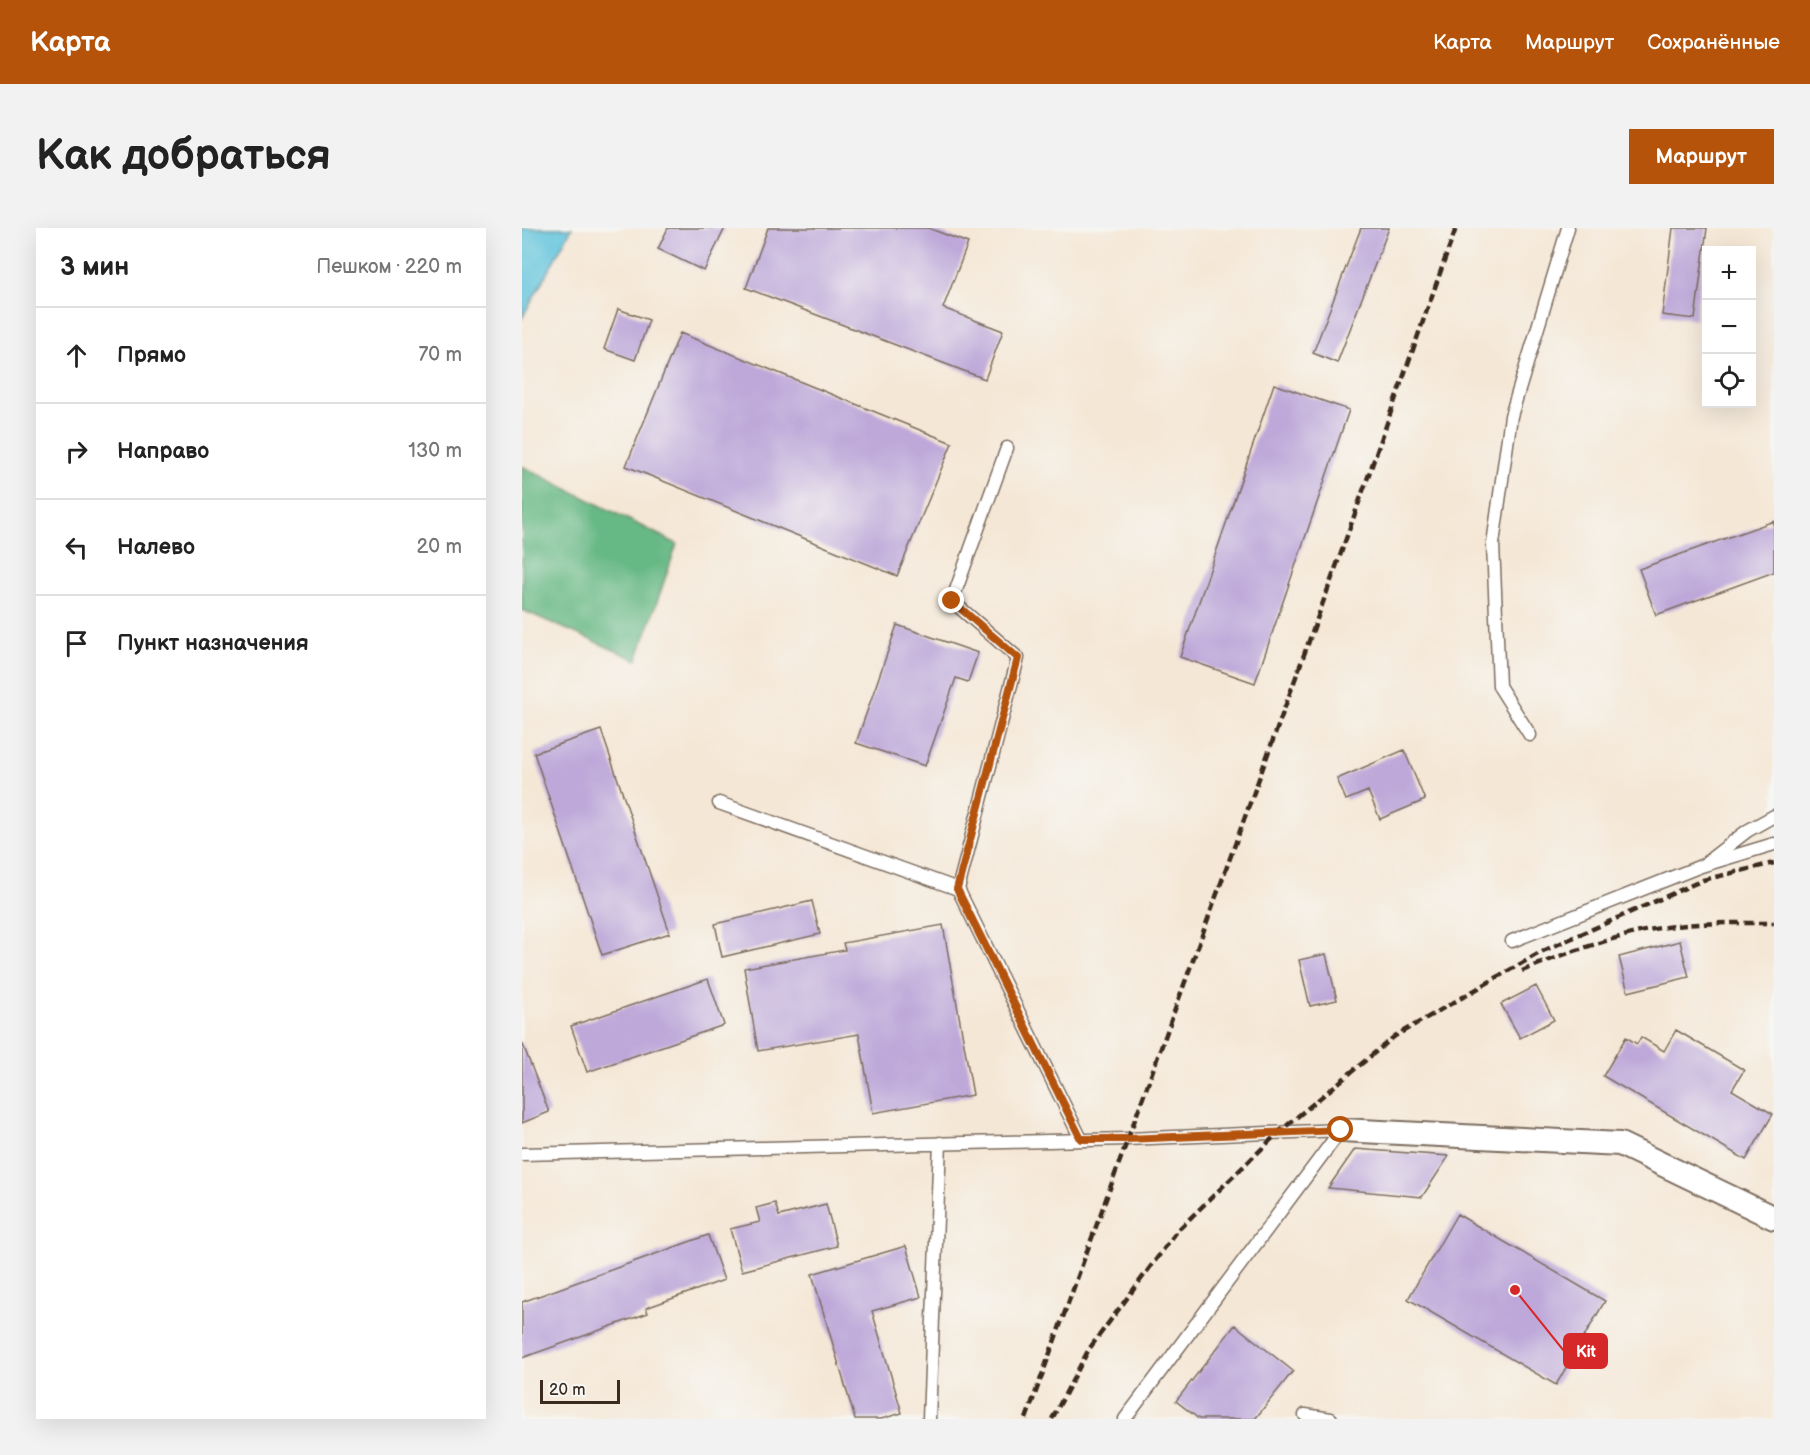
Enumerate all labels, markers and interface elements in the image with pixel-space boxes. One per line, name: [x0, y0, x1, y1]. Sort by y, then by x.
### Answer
text: Карта: [30, 26, 110, 59]
text: Карта: [1433, 30, 1492, 55]
text: Маршрут: [1525, 30, 1614, 55]
text: Сохранённые: [1647, 30, 1780, 55]
button: Маршрут: [1629, 129, 1774, 184]
text: Как добраться: [36, 131, 331, 182]
map controls: [1702, 246, 1756, 408]
button: +: [1702, 246, 1756, 300]
text: 3 мин: [60, 252, 129, 283]
text: Пешком · 220 m: [316, 255, 462, 279]
button: −: [1702, 300, 1756, 354]
icon: ahead: [60, 339, 93, 372]
text: Прямо: [117, 342, 186, 369]
text: 70 m: [418, 343, 462, 367]
button: locate: [1702, 354, 1756, 408]
icon: right: [60, 435, 93, 468]
text: Направо: [117, 438, 209, 465]
text: 130 m: [408, 439, 462, 463]
icon: left: [60, 531, 93, 564]
text: Налево: [117, 534, 195, 561]
text: 20 m: [417, 535, 462, 559]
route end: [938, 587, 964, 613]
icon: arrive: [60, 627, 93, 660]
text: Пункт назначения: [117, 630, 309, 657]
route start: [1327, 1116, 1353, 1142]
callout: Kit: [1564, 1334, 1607, 1368]
text: Kit: [1576, 1343, 1597, 1362]
scale bar: [540, 1377, 620, 1404]
text: 20 m: [549, 1381, 585, 1400]

